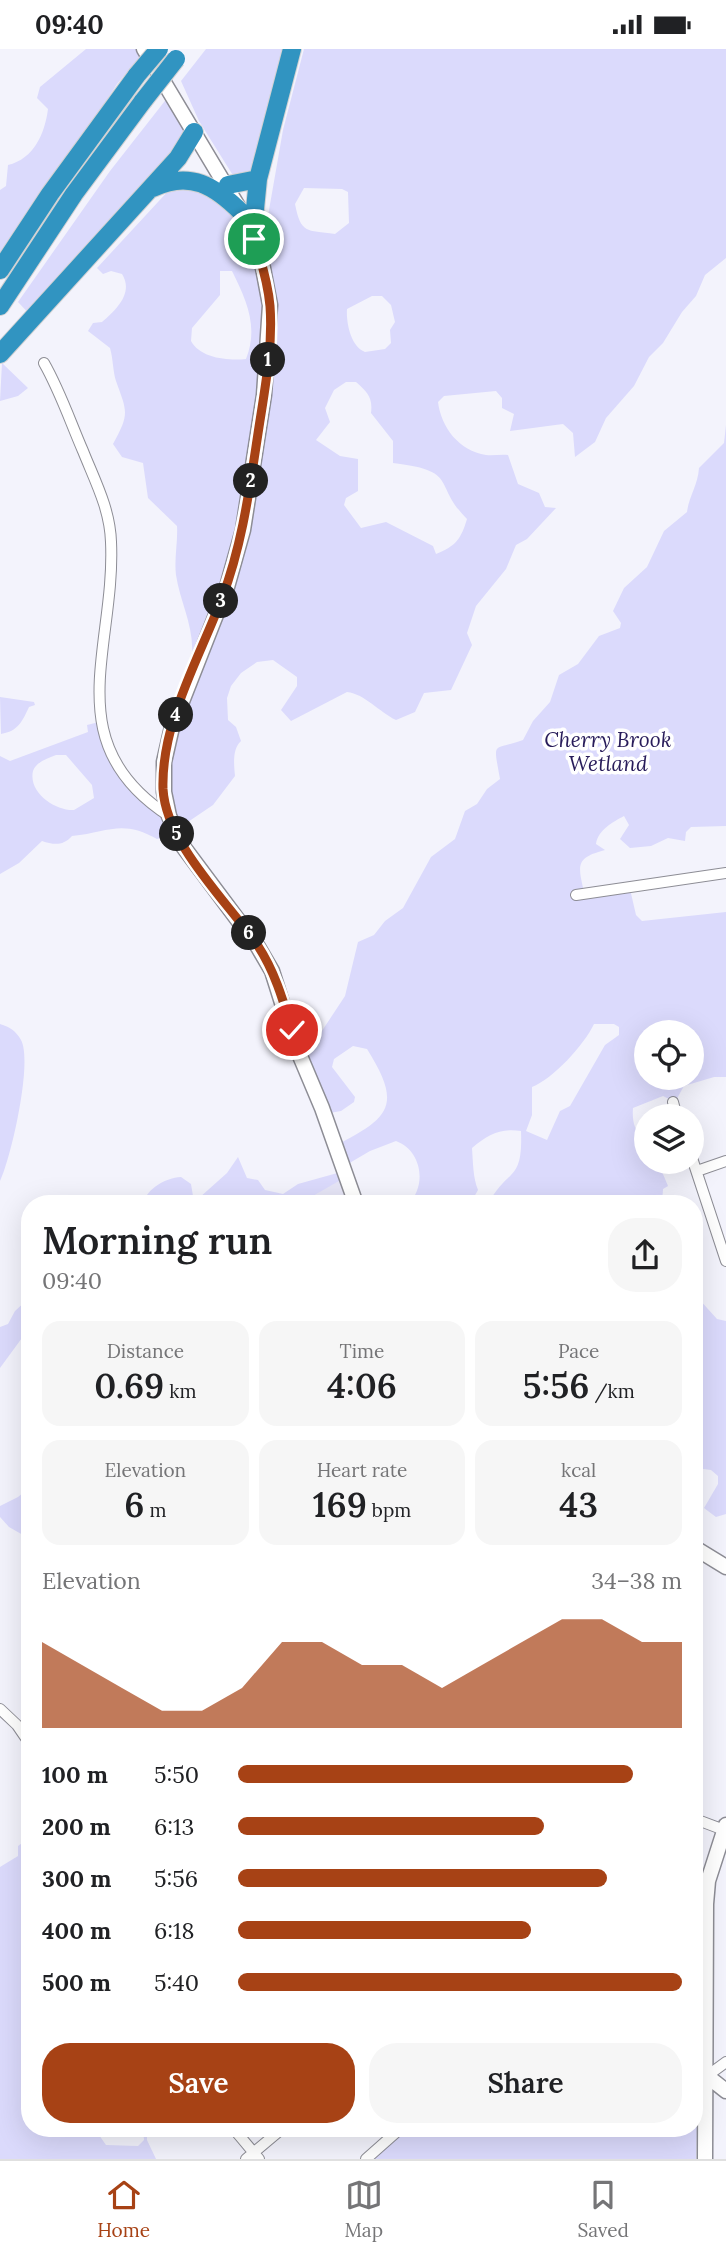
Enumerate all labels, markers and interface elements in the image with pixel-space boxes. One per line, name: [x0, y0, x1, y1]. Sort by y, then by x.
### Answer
text: 09:40: [35, 8, 104, 41]
pin: [224, 209, 284, 269]
icon: arrive: [235, 220, 273, 258]
pin: 1: [250, 343, 286, 377]
text: 1: [264, 347, 271, 371]
pin: 2: [233, 463, 268, 499]
text: 2: [245, 468, 256, 492]
pin: 3: [204, 583, 238, 619]
text: 3: [215, 588, 226, 612]
pin: 4: [158, 697, 194, 733]
text: 4: [170, 702, 181, 726]
park label: Cherry Brook Wetland: [544, 726, 672, 777]
pin: 5: [160, 817, 194, 851]
text: 5: [171, 821, 182, 845]
pin: 6: [232, 915, 266, 951]
text: 6: [243, 920, 254, 944]
pin: [262, 1000, 322, 1060]
icon: check: [273, 1011, 311, 1049]
map controls: [634, 1020, 704, 1174]
button: locate: [634, 1020, 704, 1090]
button: layers: [634, 1104, 704, 1174]
text: Morning run: [42, 1216, 272, 1264]
button: share: [608, 1218, 682, 1292]
text: 09:40: [42, 1266, 102, 1295]
text: Distance: [107, 1339, 184, 1363]
text: Time: [340, 1339, 384, 1363]
text: Pace: [558, 1339, 599, 1363]
text: 0.69: [94, 1363, 164, 1408]
text: 4:06: [327, 1363, 397, 1408]
text: 5:56: [523, 1363, 589, 1408]
text: km: [164, 1379, 196, 1403]
text: /km: [589, 1379, 635, 1403]
text: Elevation: [105, 1458, 186, 1482]
text: Heart rate: [317, 1458, 407, 1482]
text: kcal: [561, 1458, 596, 1482]
text: 6: [124, 1482, 144, 1527]
text: 169: [313, 1482, 367, 1527]
text: 43: [559, 1482, 598, 1527]
text: m: [144, 1498, 166, 1522]
text: bpm: [367, 1498, 411, 1522]
text: Elevation: [42, 1566, 141, 1595]
text: 34–38 m: [591, 1566, 682, 1595]
text: 100 m: [42, 1760, 108, 1789]
text: 5:50: [154, 1760, 199, 1789]
text: 200 m: [42, 1812, 111, 1841]
text: 6:13: [154, 1812, 194, 1841]
text: 300 m: [42, 1864, 111, 1893]
text: 5:56: [154, 1864, 198, 1893]
text: 400 m: [42, 1916, 111, 1945]
text: 6:18: [154, 1916, 194, 1945]
text: 500 m: [42, 1968, 111, 1997]
text: 5:40: [154, 1968, 199, 1997]
button: Save: [42, 2043, 355, 2123]
button: Share: [369, 2043, 682, 2123]
tab: Home: [97, 2176, 150, 2242]
tab: Map: [344, 2176, 383, 2242]
tab: Saved: [577, 2176, 629, 2242]

